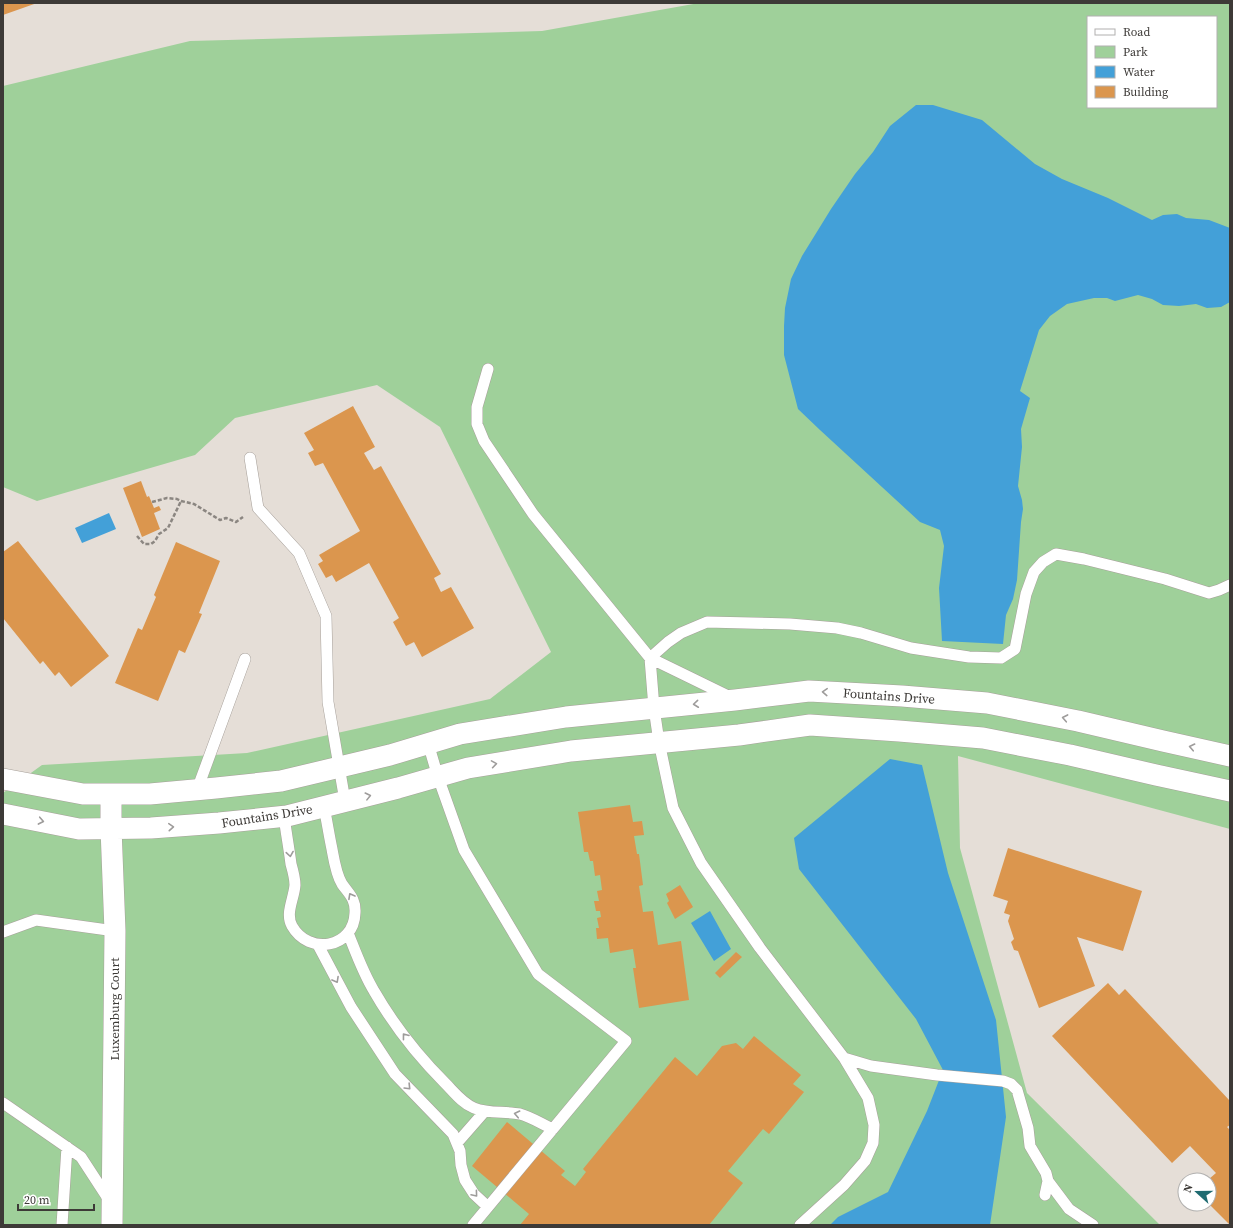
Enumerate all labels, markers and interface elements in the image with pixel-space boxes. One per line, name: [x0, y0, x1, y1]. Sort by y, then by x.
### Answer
legend: [1087, 16, 1217, 108]
text: Road: [1123, 24, 1150, 40]
text: Park: [1123, 44, 1148, 60]
text: Water: [1123, 64, 1155, 80]
text: Building: [1123, 84, 1168, 100]
street label: Fountains Drive: [843, 684, 936, 708]
one-way arrow: [822, 687, 828, 696]
one-way arrow: [693, 699, 699, 708]
one-way arrow: [1062, 715, 1068, 723]
one-way arrow: [1189, 744, 1195, 752]
one-way arrow: [490, 760, 497, 769]
one-way arrow: [364, 792, 371, 801]
street label: Fountains Drive: [220, 800, 314, 832]
one-way arrow: [38, 817, 44, 825]
one-way arrow: [168, 822, 174, 831]
one-way arrow: [285, 851, 294, 857]
one-way arrow: [348, 893, 355, 900]
street label: Luxemburg Court: [106, 957, 123, 1060]
one-way arrow: [331, 976, 338, 983]
one-way arrow: [402, 1034, 409, 1041]
one-way arrow: [403, 1083, 410, 1090]
one-way arrow: [514, 1111, 520, 1119]
north arrow: [1177, 1172, 1217, 1212]
text: N: [1180, 1182, 1197, 1195]
scale bar: [18, 1186, 94, 1212]
one-way arrow: [470, 1189, 477, 1197]
text: 20 m: [24, 1192, 50, 1208]

